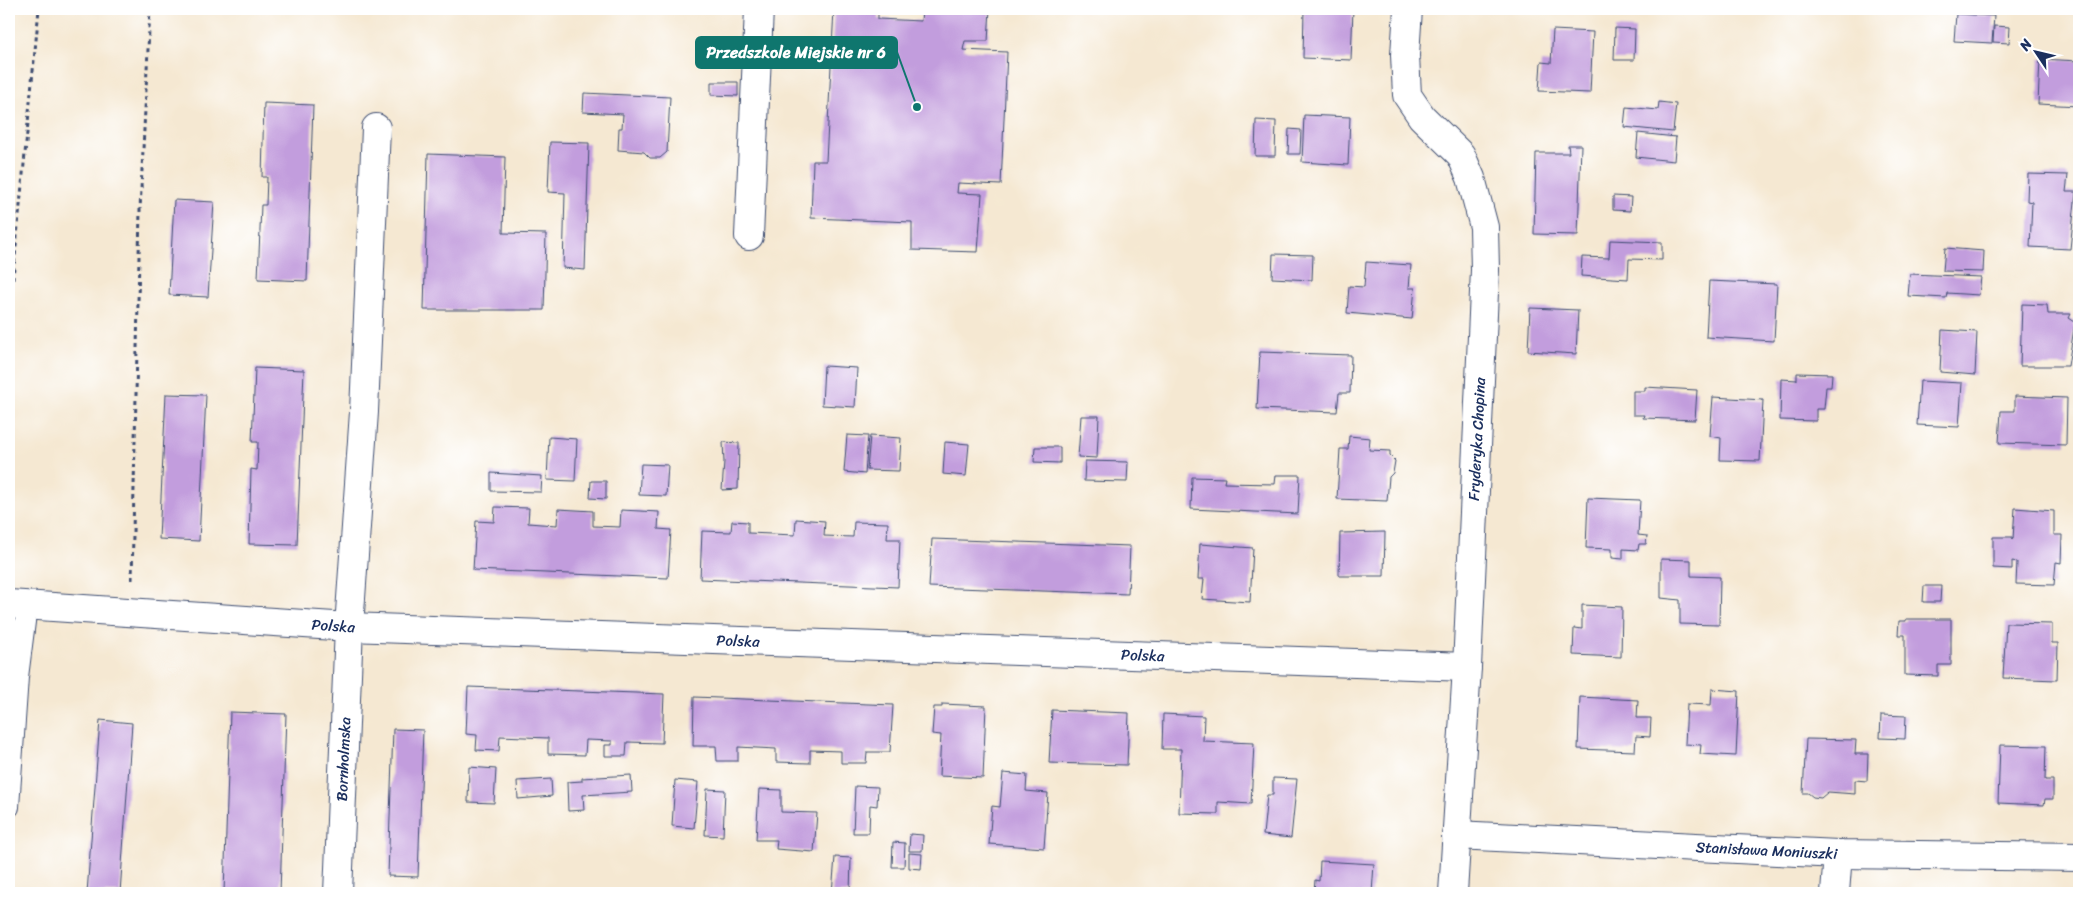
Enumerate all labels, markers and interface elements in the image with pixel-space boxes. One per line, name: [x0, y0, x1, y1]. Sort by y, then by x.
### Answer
north arrow: [2010, 28, 2060, 78]
text: N: [2012, 33, 2039, 57]
callout: Przedszkole Miejskie nr 6: [696, 37, 897, 68]
text: Przedszkole Miejskie nr 6: [706, 38, 886, 67]
street label: Fryderyka Chopina: [1461, 376, 1493, 501]
street label: Polska: [311, 611, 356, 640]
street label: Polska: [716, 627, 761, 655]
street label: Polska: [1121, 642, 1165, 669]
street label: Bornholmska: [329, 716, 358, 802]
street label: Stanisława Moniuszki: [1695, 834, 1839, 867]

